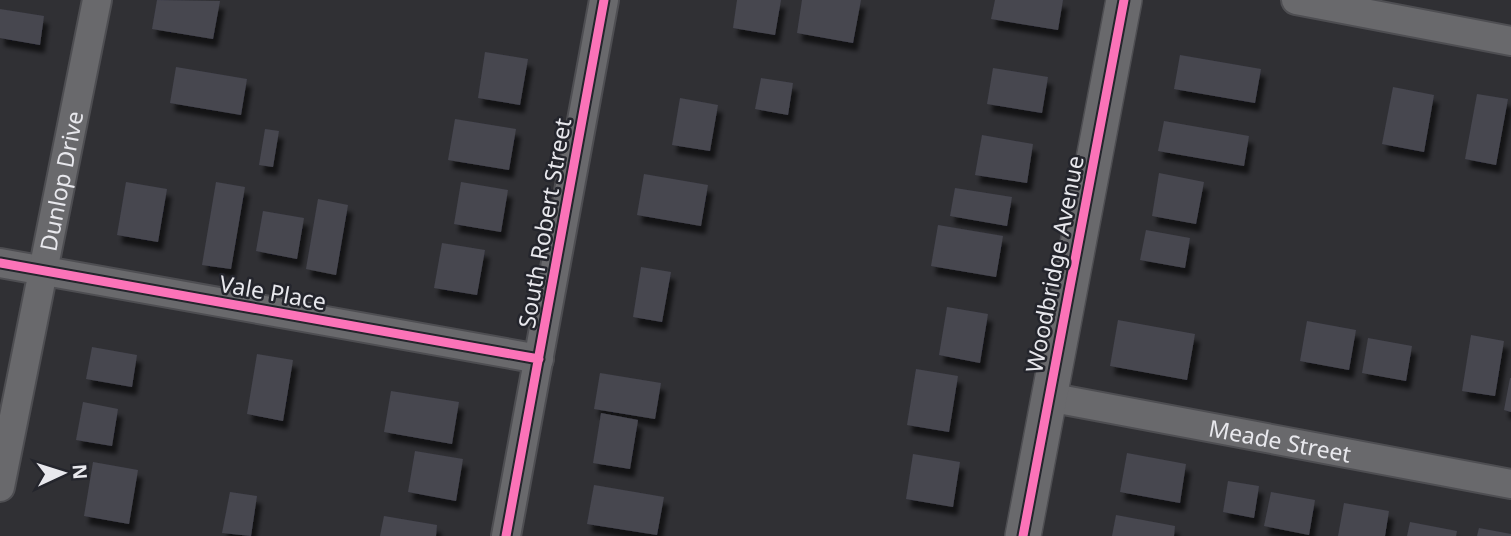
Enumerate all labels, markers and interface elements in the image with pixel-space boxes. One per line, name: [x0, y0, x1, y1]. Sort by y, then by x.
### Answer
street label: Dunlop Drive: [31, 108, 91, 254]
street label: South Robert Street: [510, 116, 578, 330]
street label: Woodbridge Avenue: [1017, 153, 1091, 375]
street label: Vale Place: [217, 267, 329, 317]
street label: Meade Street: [1206, 412, 1354, 470]
north arrow: [28, 438, 98, 508]
text: N: [66, 463, 93, 480]

